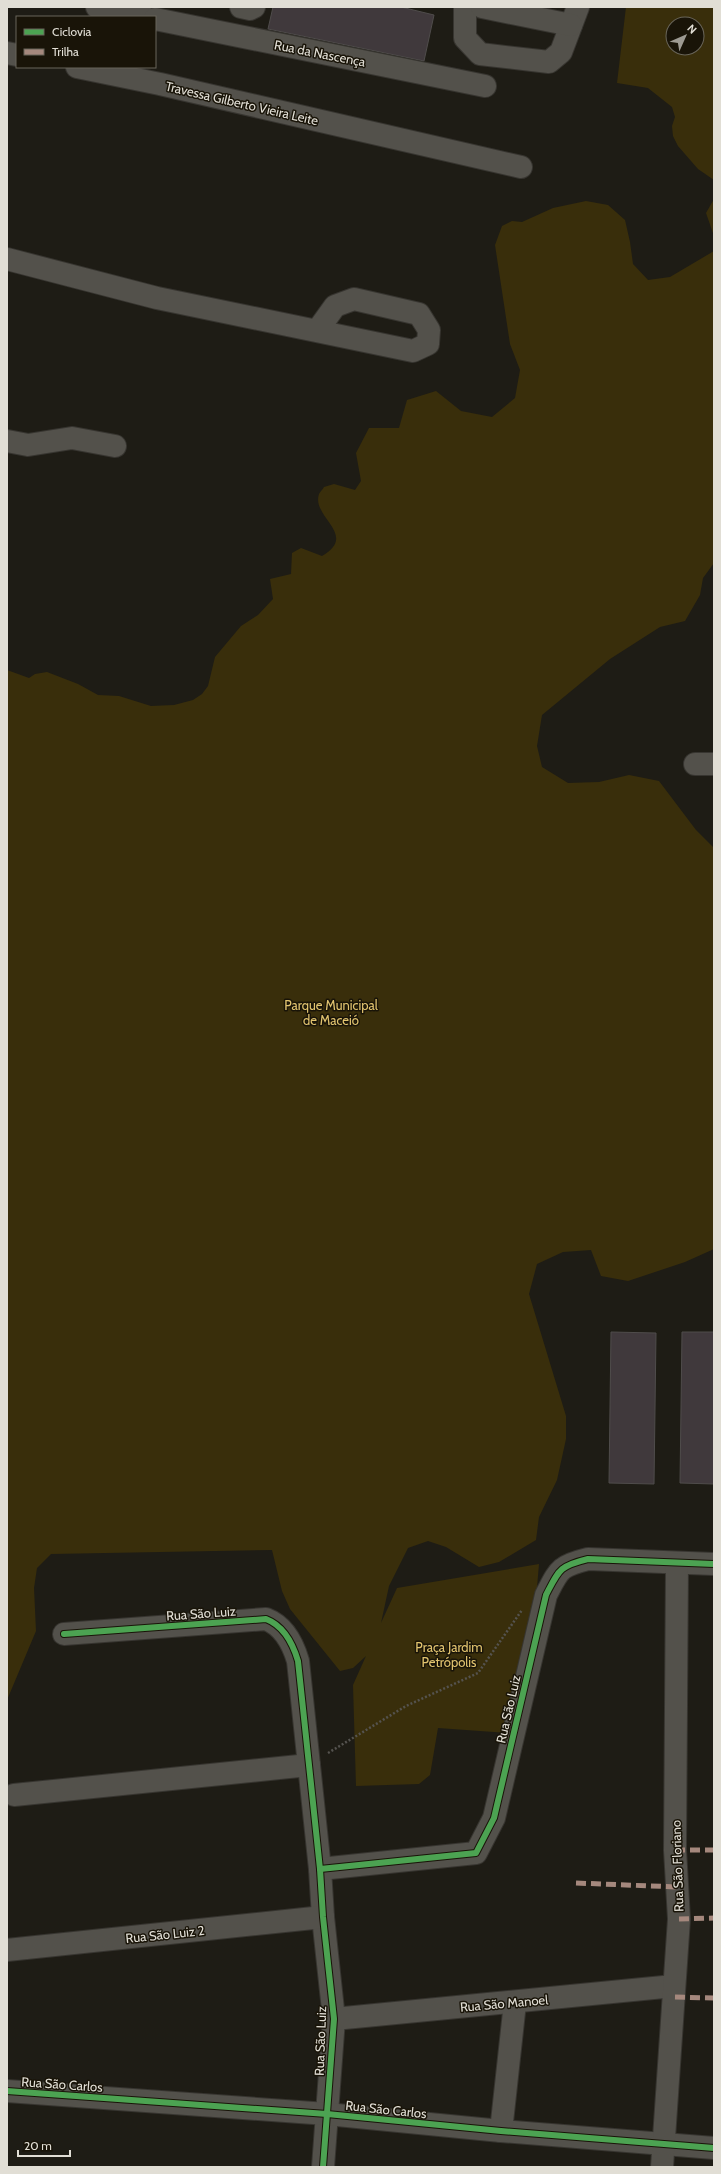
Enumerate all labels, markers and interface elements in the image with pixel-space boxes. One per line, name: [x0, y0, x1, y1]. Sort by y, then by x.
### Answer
legend: [16, 16, 156, 68]
north arrow: [665, 16, 705, 56]
text: N: [684, 21, 700, 37]
text: Ciclovia: [52, 24, 91, 39]
street label: Rua da Nascença: [273, 36, 368, 70]
text: Trilha: [52, 44, 79, 59]
street label: Travessa Gilberto Vieira Leite: [164, 78, 320, 128]
park label: Parque Municipal de Maceió: [284, 997, 378, 1028]
street label: Rua São Luiz: [166, 1603, 236, 1623]
park label: Praça Jardim Petrópolis: [415, 1639, 483, 1670]
street label: Rua São Luiz: [492, 1673, 524, 1745]
street label: Rua São Floriano: [667, 1820, 687, 1912]
street label: Rua São Luiz 2: [125, 1922, 206, 1946]
street label: Rua São Manoel: [459, 1991, 549, 2015]
street label: Rua São Luiz: [311, 2006, 329, 2076]
street label: Rua São Carlos: [21, 2073, 104, 2095]
street label: Rua São Carlos: [345, 2097, 428, 2121]
scale bar: [18, 2132, 70, 2158]
text: 20 m: [24, 2138, 52, 2153]

